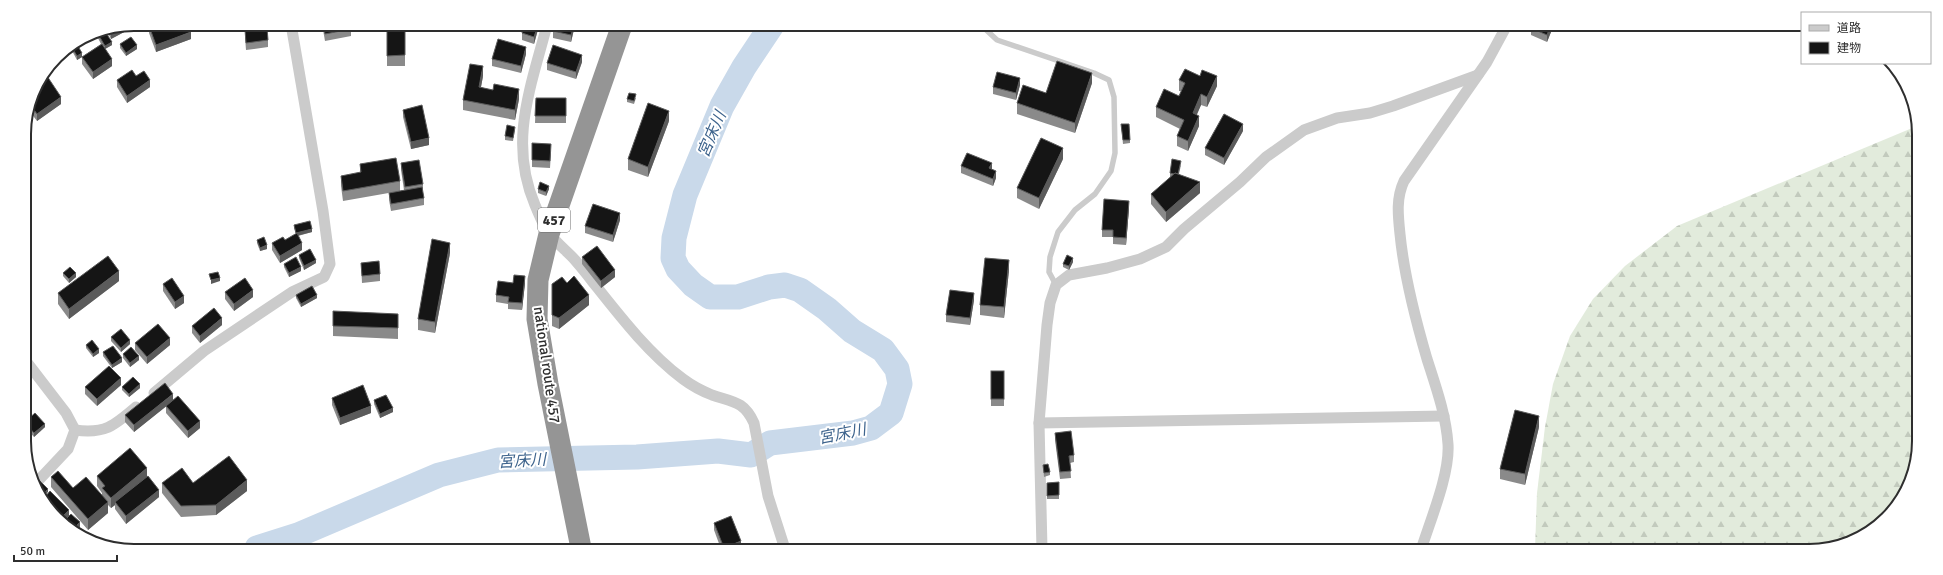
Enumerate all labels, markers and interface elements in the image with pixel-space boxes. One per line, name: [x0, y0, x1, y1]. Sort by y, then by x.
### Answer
legend: [1801, 12, 1931, 64]
text: 道路: [1837, 21, 1861, 36]
text: 建物: [1837, 41, 1861, 56]
water label: 宮床川: [693, 107, 731, 160]
road number: 457: [538, 208, 570, 232]
street label: national route 457: [530, 305, 564, 425]
water label: 宮床川: [817, 419, 870, 448]
water label: 宮床川: [498, 450, 549, 472]
scale bar: [14, 537, 117, 563]
text: 50 m: [20, 544, 45, 559]

